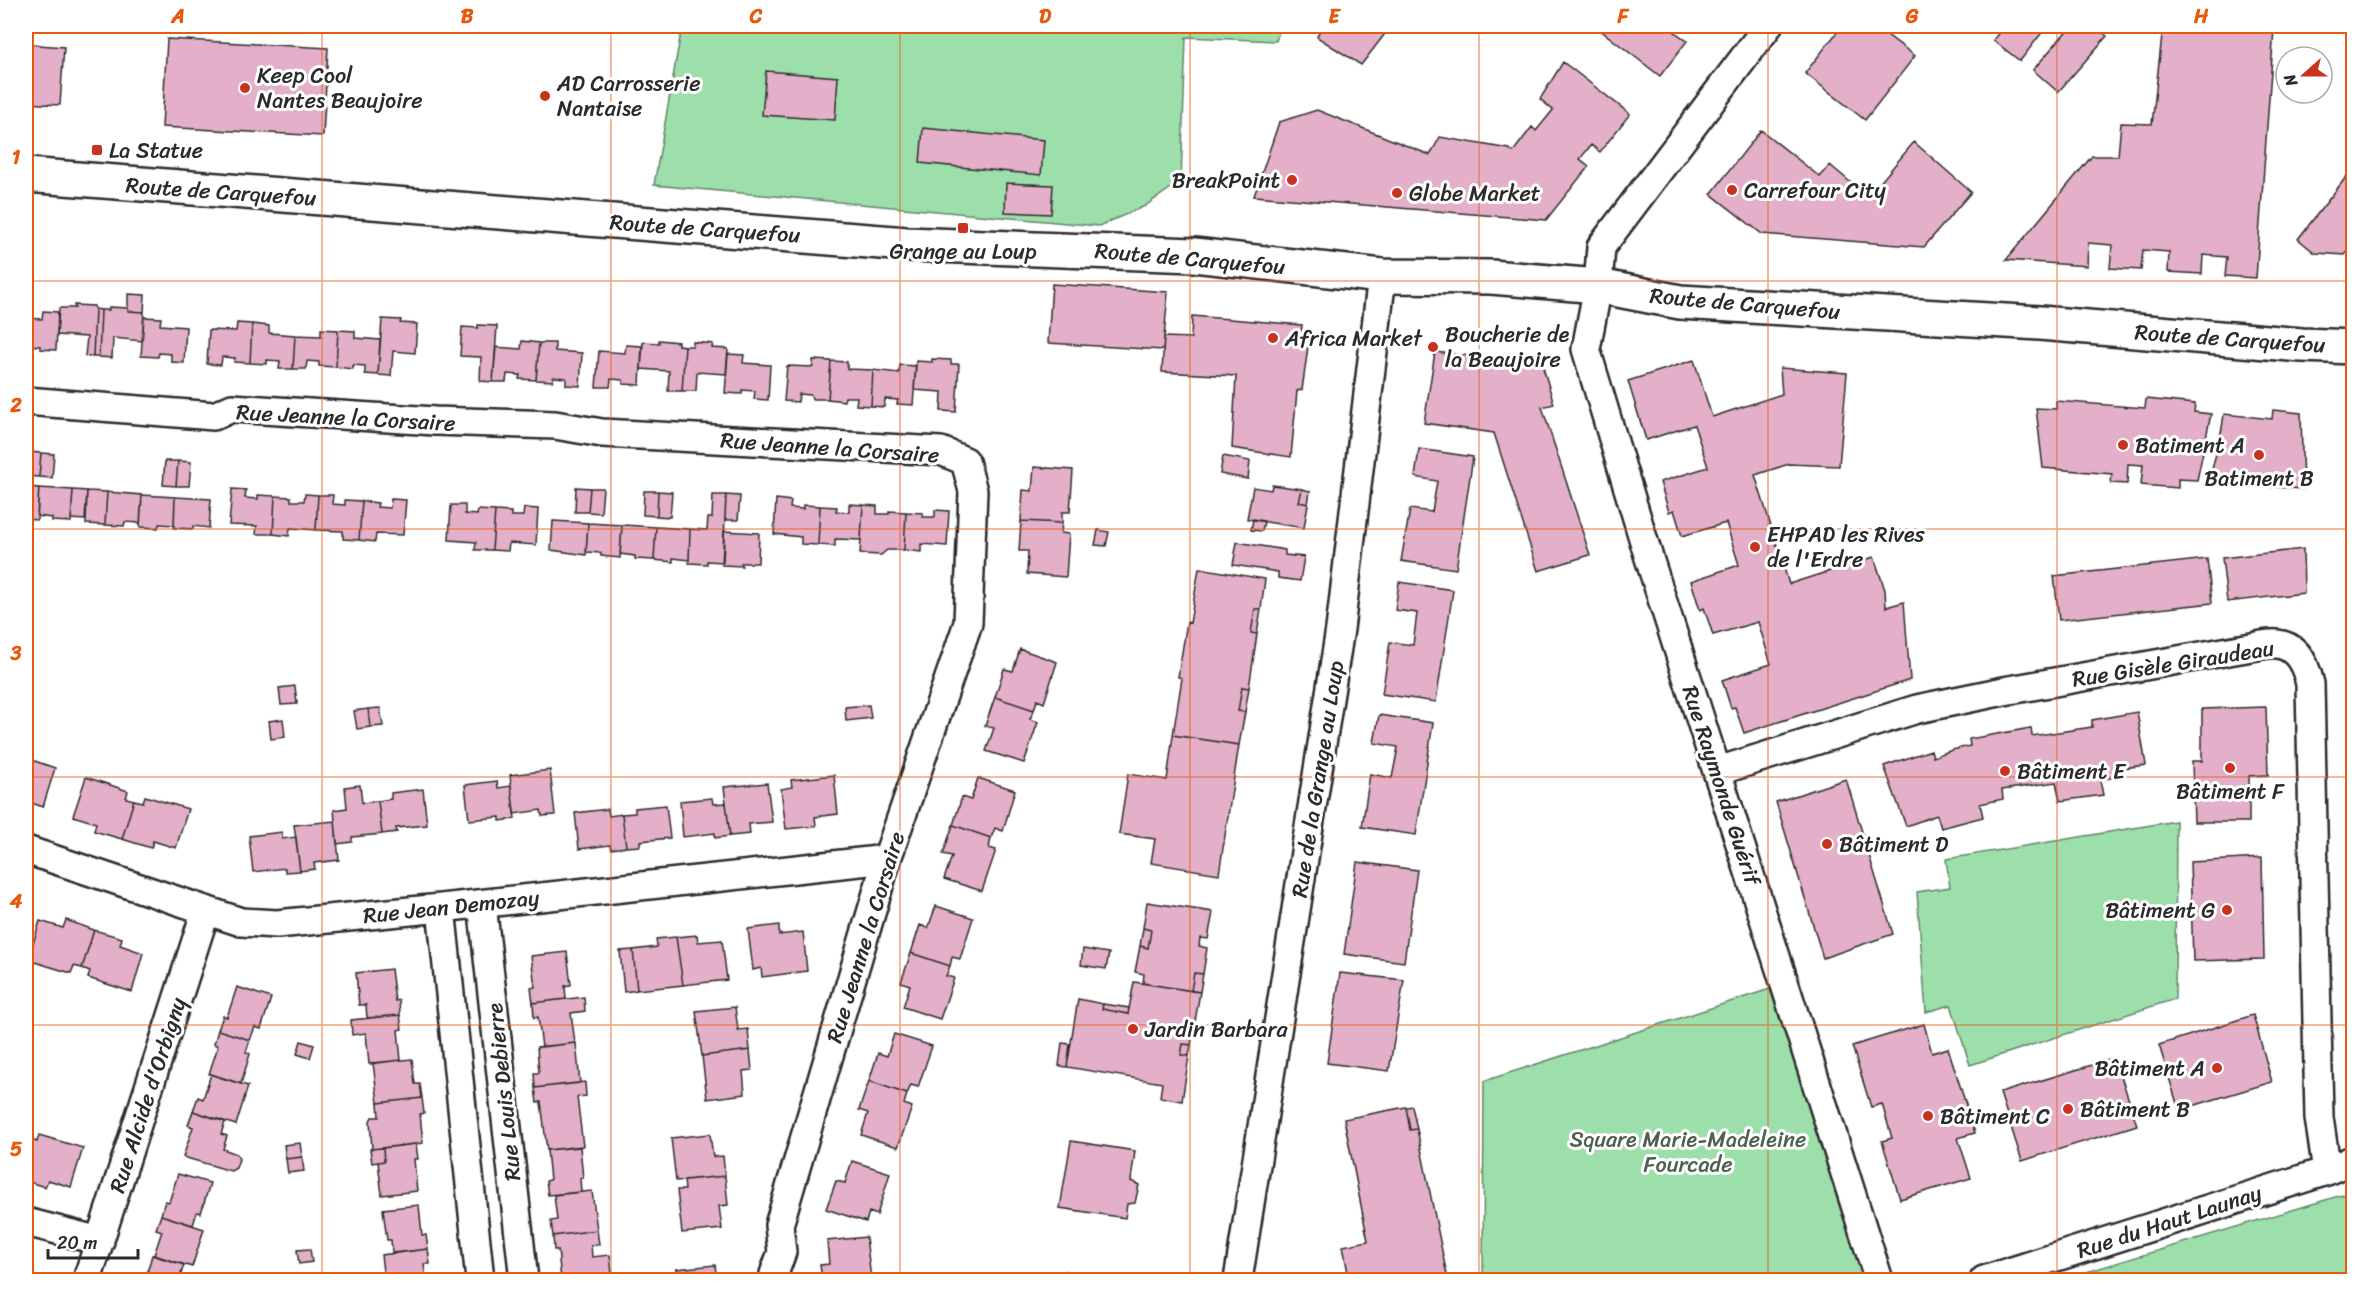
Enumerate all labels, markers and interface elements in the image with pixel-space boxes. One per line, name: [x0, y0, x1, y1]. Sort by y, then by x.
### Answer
text: A: [170, 0, 185, 34]
text: B: [461, 0, 474, 34]
text: C: [749, 0, 763, 34]
text: D: [1039, 0, 1052, 34]
text: E: [1328, 0, 1341, 34]
text: F: [1617, 0, 1630, 34]
text: G: [1905, 0, 1919, 34]
text: H: [2193, 0, 2209, 34]
north arrow: [2274, 45, 2334, 105]
place label: Keep Cool Nantes Beaujoire: [257, 56, 423, 120]
place label: AD Carrosserie Nantaise: [556, 64, 700, 128]
text: N: [2275, 69, 2306, 92]
marker: Keep Cool Nantes Beaujoire: [238, 81, 252, 95]
marker: AD Carrosserie Nantaise: [538, 89, 552, 103]
place label: La Statue: [109, 131, 203, 170]
text: 1: [12, 140, 21, 175]
marker: La Statue: [90, 143, 104, 157]
place label: BreakPoint: [1172, 161, 1280, 200]
street label: Route de Carquefou: [124, 165, 318, 218]
place label: Carrefour City: [1744, 171, 1887, 210]
marker: BreakPoint: [1285, 173, 1299, 187]
place label: Globe Market: [1409, 174, 1541, 213]
marker: Carrefour City: [1725, 183, 1739, 197]
marker: Globe Market: [1390, 186, 1404, 200]
street label: Route de Carquefou: [608, 202, 802, 255]
marker: Grange au Loup: [956, 221, 970, 235]
street label: Route de Carquefou: [1093, 231, 1287, 286]
place label: Grange au Loup: [889, 232, 1037, 271]
street label: Route de Carquefou: [1648, 276, 1842, 331]
street label: Route de Carquefou: [2133, 312, 2327, 365]
place label: Boucherie de la Beaujoire: [1445, 315, 1570, 379]
place label: Africa Market: [1284, 319, 1423, 358]
marker: Africa Market: [1266, 331, 1280, 345]
marker: Boucherie de la Beaujoire: [1426, 340, 1440, 354]
text: 2: [9, 388, 22, 423]
street label: Rue Jeanne la Corsaire: [235, 392, 457, 443]
street label: Rue Jeanne la Corsaire: [719, 420, 941, 475]
place label: Batiment A: [2135, 426, 2245, 465]
marker: Batiment A: [2116, 438, 2130, 452]
marker: Batiment B: [2252, 448, 2266, 462]
place label: Batiment B: [2204, 459, 2314, 498]
place label: EHPAD les Rives de l'Erdre: [1767, 515, 1926, 579]
marker: EHPAD les Rives de l'Erdre: [1748, 540, 1762, 554]
street label: Rue Gisèle Giraudeau: [2069, 628, 2277, 699]
text: 3: [10, 636, 22, 671]
street label: Rue de la Grange au Loup: [1280, 658, 1356, 900]
street label: Rue Raymonde Guérif: [1671, 680, 1773, 892]
place label: Bâtiment E: [2017, 752, 2127, 791]
marker: Bâtiment F: [2223, 761, 2237, 775]
marker: Bâtiment E: [1998, 764, 2012, 778]
place label: Bâtiment F: [2176, 772, 2285, 811]
place label: Bâtiment D: [1839, 825, 1949, 864]
street label: Rue Jeanne la Corsaire: [815, 827, 916, 1048]
marker: Bâtiment D: [1820, 837, 1834, 851]
street label: Rue Jean Demozay: [361, 878, 542, 935]
text: 4: [9, 884, 23, 919]
place label: Bâtiment G: [2105, 891, 2215, 930]
marker: Bâtiment G: [2220, 903, 2234, 917]
street label: Rue Alcide d'Orbigny: [97, 992, 198, 1198]
street label: Rue Louis Debierre: [475, 1001, 532, 1183]
place label: Jardin Barbara: [1144, 1010, 1288, 1049]
marker: Jardin Barbara: [1126, 1022, 1140, 1036]
place label: Bâtiment A: [2094, 1049, 2205, 1088]
marker: Bâtiment A: [2210, 1061, 2224, 1075]
place label: Bâtiment B: [2080, 1090, 2190, 1129]
place label: Bâtiment C: [1940, 1097, 2050, 1136]
marker: Bâtiment B: [2061, 1102, 2075, 1116]
marker: Bâtiment C: [1921, 1109, 1935, 1123]
park label: Square Marie-Madeleine Fourcade: [1570, 1120, 1806, 1184]
text: 5: [10, 1132, 22, 1167]
street label: Rue du Haut Launay: [2072, 1173, 2267, 1270]
scale bar: [48, 1222, 138, 1260]
text: 20 m: [57, 1227, 97, 1259]

